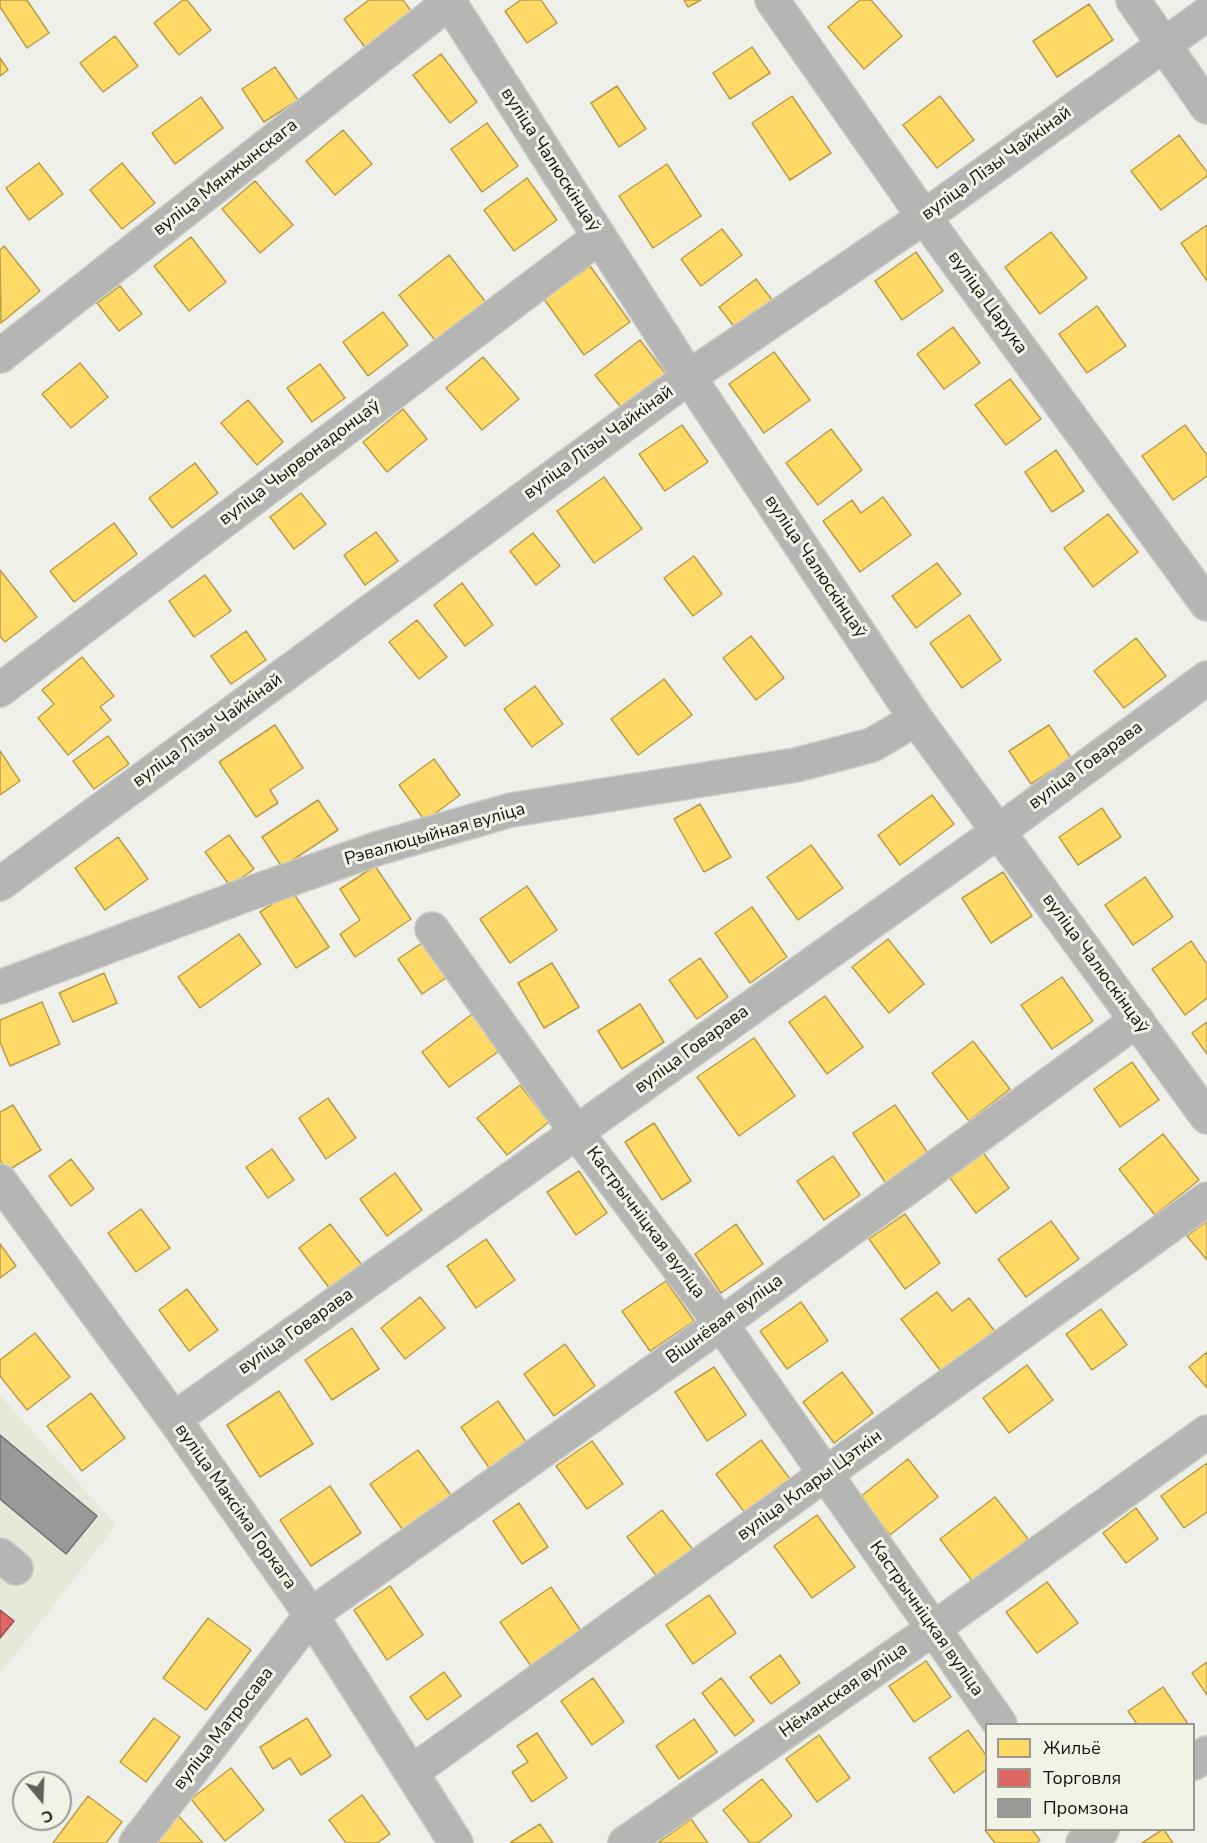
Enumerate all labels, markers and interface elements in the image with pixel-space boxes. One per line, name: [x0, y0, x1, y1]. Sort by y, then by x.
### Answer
street label: вуліца Чалюскінцаў: [495, 84, 605, 236]
street label: вуліца Лізы Чайкінай: [918, 102, 1076, 226]
street label: вуліца Мянжынскага: [150, 115, 302, 241]
street label: вуліца Царука: [943, 247, 1031, 359]
street label: вуліца Лізы Чайкінай: [520, 381, 678, 505]
street label: вуліца Чырвонадонцаў: [215, 395, 385, 531]
street label: вуліца Чалюскінцаў: [759, 492, 871, 642]
street label: вуліца Лізы Чайкінай: [129, 669, 287, 793]
street label: вуліца Говарава: [1025, 717, 1147, 815]
street label: Рэвалюцыйная вуліца: [342, 799, 528, 871]
street label: вуліца Чалюскінцаў: [1037, 890, 1153, 1038]
street label: вуліца Говарава: [631, 1001, 753, 1099]
street label: Кастрычніцкая вуліца: [581, 1143, 709, 1303]
street label: Вішнёвая вуліца: [662, 1270, 788, 1370]
street label: вуліца Говарава: [234, 1284, 358, 1380]
street label: вуліца Максіма Горкага: [170, 1420, 300, 1594]
street label: вуліца Клары Цэткін: [733, 1426, 887, 1546]
street label: Кастрычніцкая вуліца: [864, 1537, 988, 1701]
street label: Нёманская вуліца: [776, 1639, 912, 1743]
street label: вуліца Матросава: [169, 1663, 279, 1795]
legend: [985, 1723, 1195, 1831]
text: Жильё: [1043, 1736, 1101, 1760]
text: Торговля: [1043, 1766, 1121, 1790]
north arrow: [12, 1771, 72, 1831]
text: Промзона: [1043, 1796, 1129, 1820]
text: С: [38, 1804, 56, 1828]

